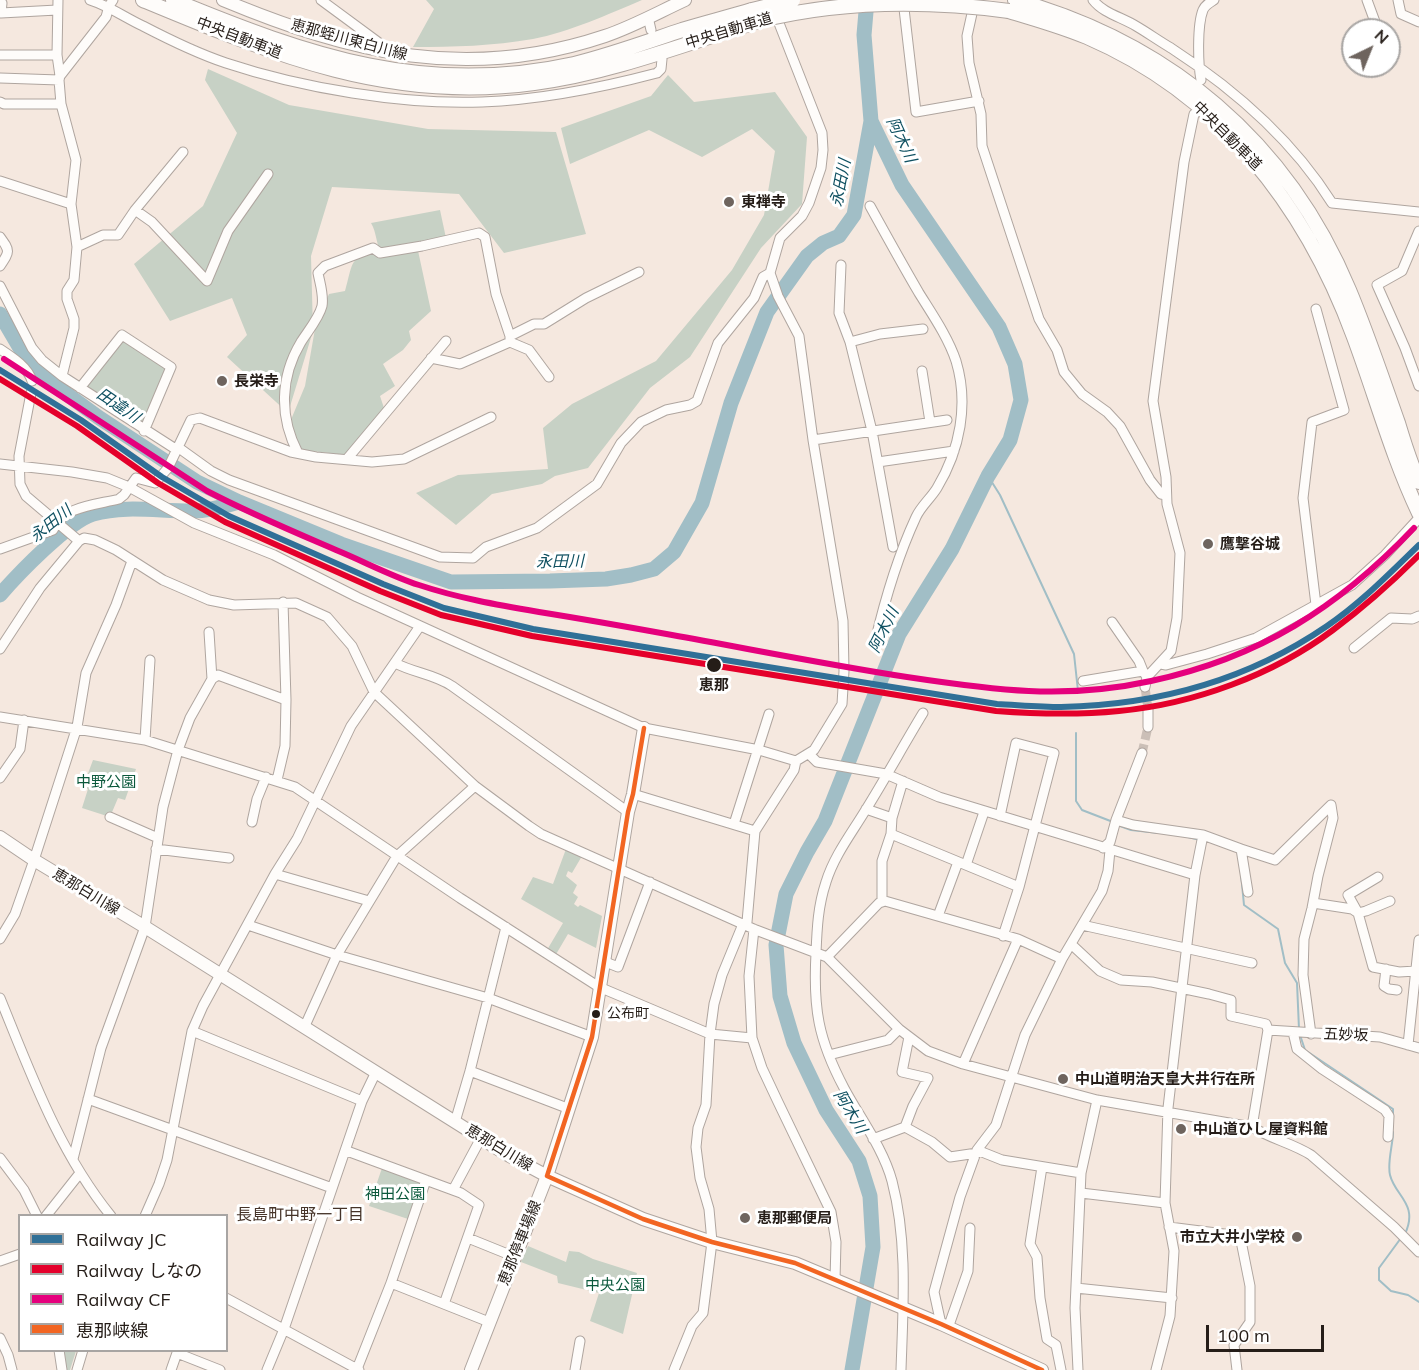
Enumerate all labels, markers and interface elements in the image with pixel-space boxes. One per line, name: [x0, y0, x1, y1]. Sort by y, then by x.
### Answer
street label: 中央自動車道: [683, 9, 775, 53]
street label: 中央自動車道: [194, 13, 284, 63]
street label: 恵那蛭川東白川線: [289, 16, 409, 64]
north arrow: [1341, 18, 1401, 78]
text: N: [1371, 25, 1393, 48]
street label: 中央自動車道: [1189, 98, 1265, 174]
water label: 阿木川: [882, 114, 920, 166]
water label: 永田川: [827, 158, 855, 208]
place label: 東禅寺: [741, 193, 786, 211]
marker: 東禅寺: [722, 195, 736, 209]
place label: 長栄寺: [234, 372, 279, 390]
marker: 長栄寺: [215, 374, 229, 388]
water label: 田違川: [93, 385, 143, 427]
water label: 永田川: [26, 501, 76, 547]
place label: 鷹撃谷城: [1220, 535, 1280, 553]
marker: 鷹撃谷城: [1201, 537, 1215, 551]
water label: 永田川: [536, 552, 584, 572]
water label: 阿木川: [865, 604, 903, 656]
marker: 恵那: [705, 656, 723, 674]
place label: 恵那: [699, 676, 729, 694]
park label: 中野公園: [76, 773, 136, 791]
street label: 恵那白川線: [49, 865, 123, 919]
place label: 公布町: [607, 1006, 649, 1022]
marker: 公布町: [590, 1008, 602, 1020]
street label: 五妙坂: [1323, 1025, 1369, 1045]
place label: 中山道明治天皇大井行在所: [1075, 1070, 1255, 1088]
marker: 中山道明治天皇大井行在所: [1056, 1072, 1070, 1086]
water label: 阿木川: [829, 1086, 871, 1138]
place label: 中山道ひし屋資料館: [1193, 1120, 1328, 1138]
street label: 恵那白川線: [462, 1121, 536, 1175]
marker: 中山道ひし屋資料館: [1174, 1122, 1188, 1136]
park label: 神田公園: [365, 1185, 425, 1203]
street label: 恵那停車場線: [495, 1198, 545, 1288]
district label: 長島町中野一丁目: [236, 1205, 364, 1225]
place label: 恵那郵便局: [757, 1209, 832, 1227]
marker: 恵那郵便局: [738, 1211, 752, 1225]
legend: [18, 1214, 228, 1352]
text: Railway JC: [76, 1228, 166, 1251]
place label: 市立大井小学校: [1180, 1228, 1285, 1246]
marker: 市立大井小学校: [1290, 1230, 1304, 1244]
text: Railway しなの: [76, 1259, 202, 1282]
park label: 中央公園: [585, 1276, 645, 1294]
text: Railway CF: [76, 1288, 171, 1311]
scale bar: [1209, 1313, 1328, 1351]
text: 恵那峡線: [76, 1319, 148, 1342]
text: 100 m: [1217, 1324, 1270, 1347]

